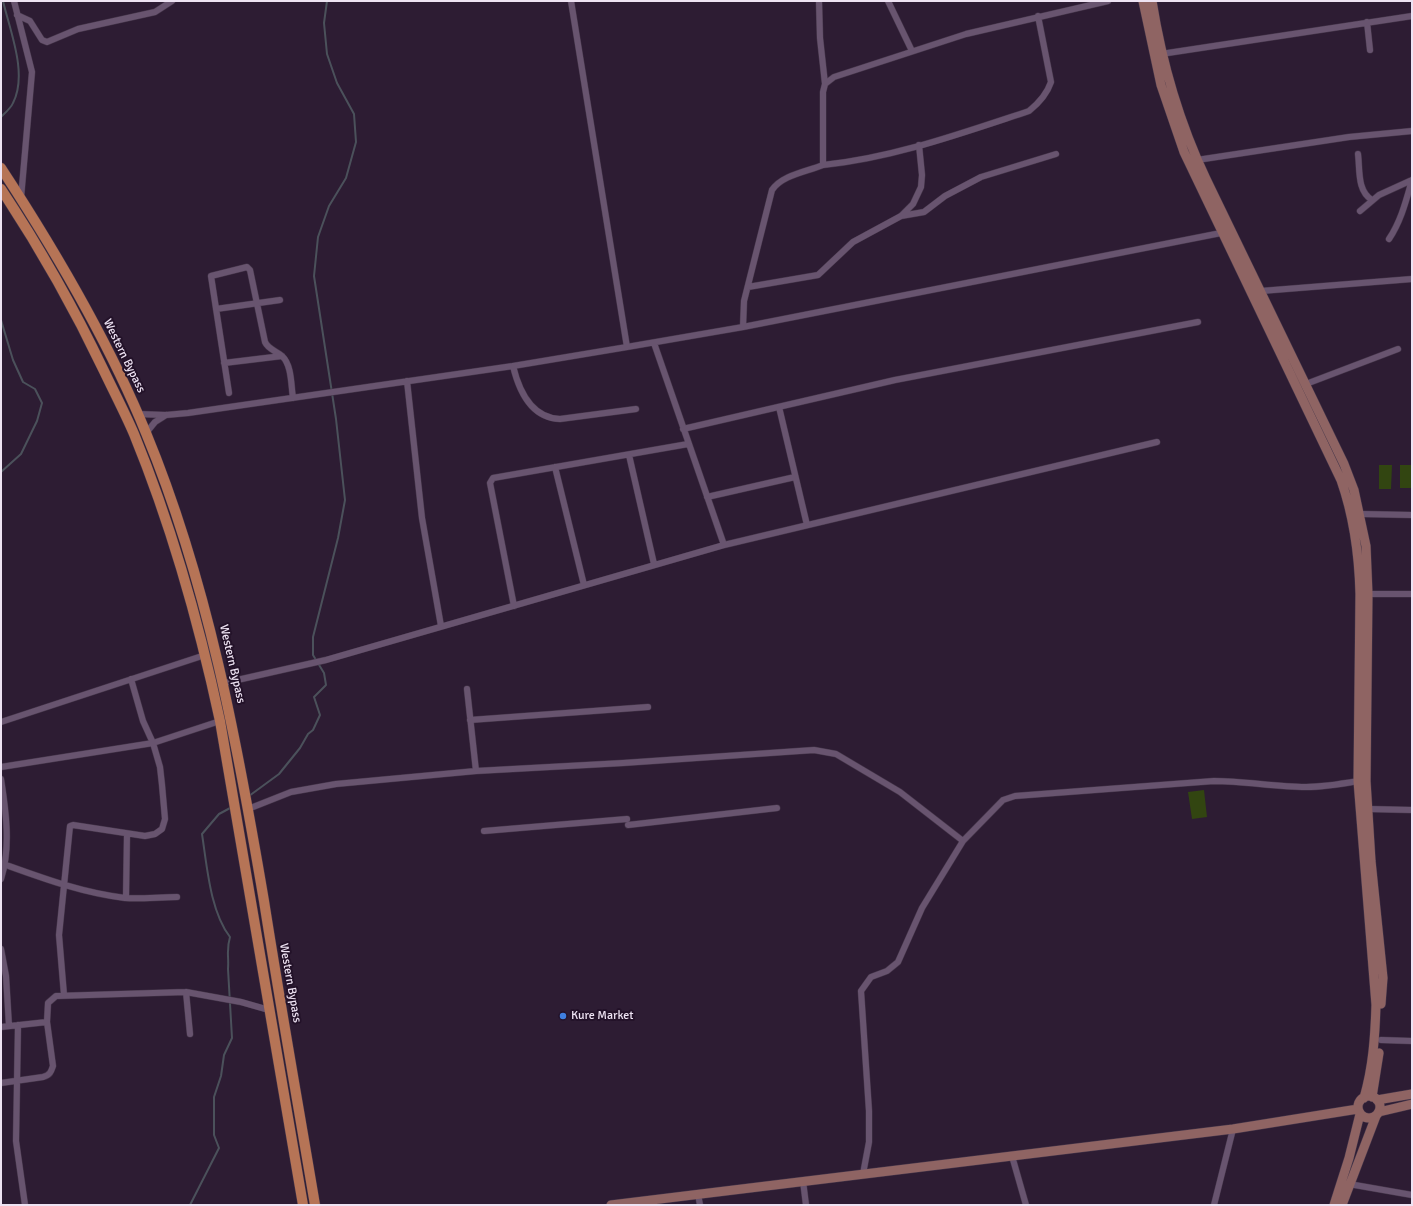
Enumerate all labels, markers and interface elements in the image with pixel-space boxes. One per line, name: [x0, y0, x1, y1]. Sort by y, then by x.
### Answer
street label: Western Bypass: [100, 317, 148, 395]
street label: Western Bypass: [216, 623, 248, 705]
street label: Western Bypass: [276, 942, 304, 1024]
place label: Kure Market: [571, 1009, 634, 1023]
marker: Kure Market: [558, 1011, 568, 1021]

